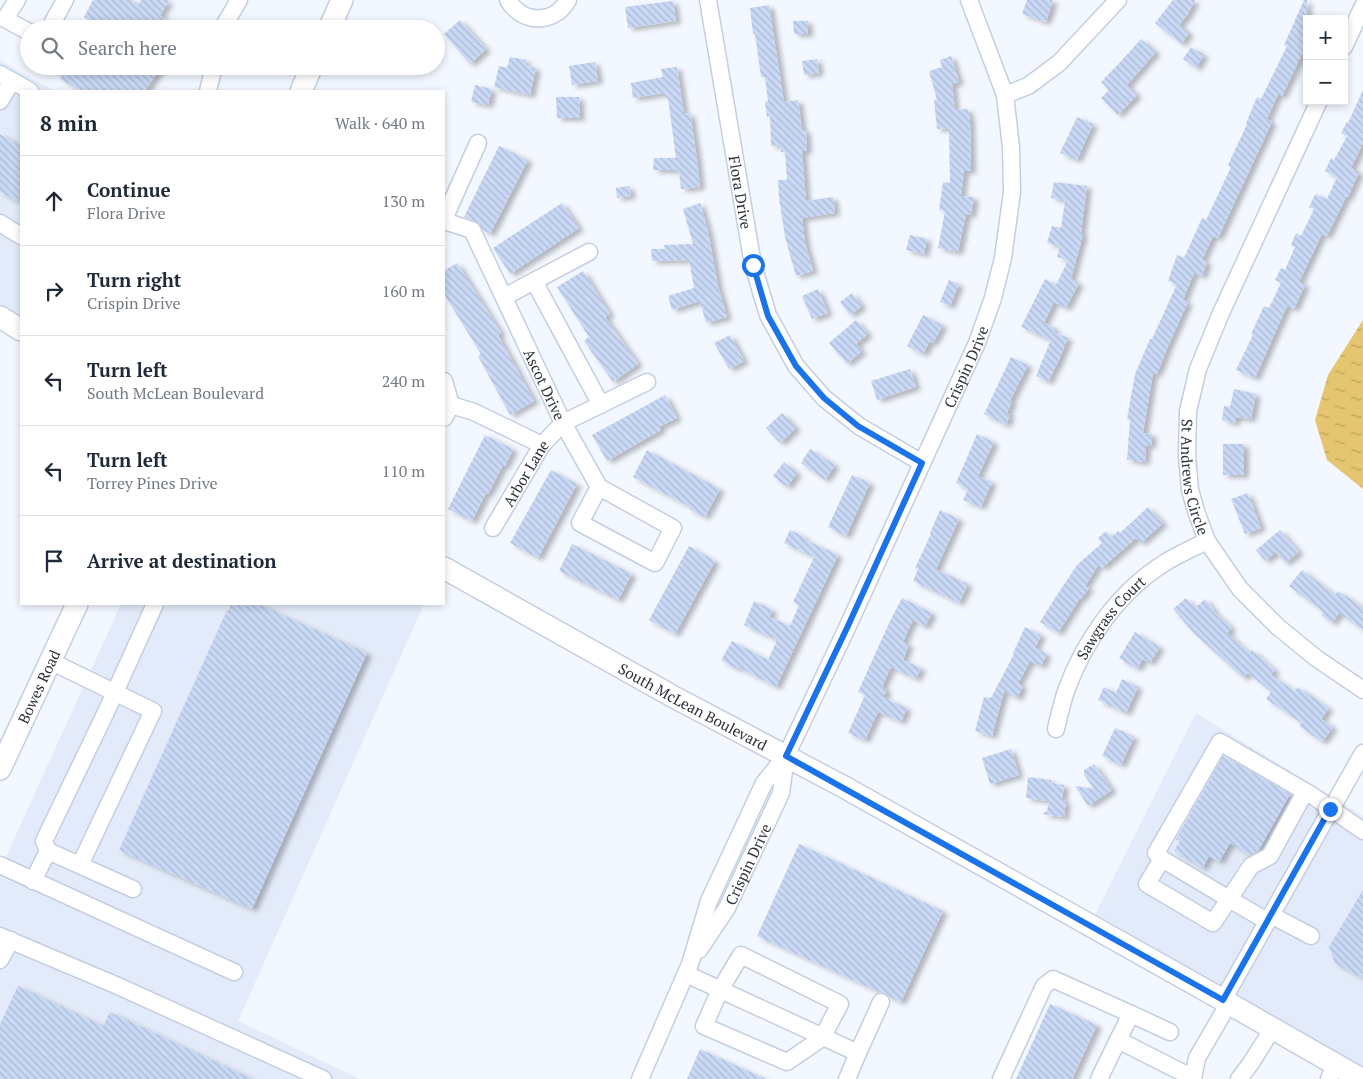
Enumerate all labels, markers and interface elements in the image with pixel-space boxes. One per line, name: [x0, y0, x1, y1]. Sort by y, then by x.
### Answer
map controls: [1303, 15, 1348, 105]
button: +: [1303, 15, 1348, 60]
search box: [20, 20, 445, 75]
icon: search: [38, 34, 66, 62]
text: Search here: [78, 35, 177, 60]
button: −: [1303, 60, 1348, 105]
text: 8 min: [40, 109, 97, 137]
text: Walk · 640 m: [335, 112, 425, 134]
street label: Flora Drive: [725, 154, 757, 230]
text: Continue: [87, 177, 171, 202]
icon: ahead: [40, 187, 68, 215]
text: 130 m: [382, 190, 425, 212]
text: Flora Drive: [87, 202, 166, 224]
route start: [742, 254, 765, 277]
text: Turn right: [87, 267, 181, 292]
icon: right: [40, 277, 68, 305]
text: 160 m: [382, 280, 425, 302]
text: Crispin Drive: [87, 292, 181, 314]
street label: Crispin Drive: [939, 323, 992, 411]
street label: Ascot Drive: [519, 345, 570, 423]
text: Turn left: [87, 357, 168, 382]
icon: left: [40, 367, 68, 395]
text: 240 m: [382, 370, 425, 392]
text: South McLean Boulevard: [87, 382, 264, 404]
street label: St Andrews Circle: [1177, 419, 1214, 538]
street label: Arbor Lane: [498, 435, 552, 510]
text: Turn left: [87, 447, 168, 472]
icon: left: [40, 457, 68, 485]
text: 110 m: [382, 460, 425, 482]
text: Torrey Pines Drive: [87, 472, 218, 494]
icon: arrive: [40, 547, 68, 575]
text: Arrive at destination: [87, 548, 276, 573]
street label: Sawgrass Court: [1071, 571, 1150, 663]
street label: Bowes Road: [13, 646, 64, 727]
street label: South McLean Boulevard: [615, 658, 771, 755]
route end: [1319, 798, 1342, 821]
street label: Crispin Drive: [720, 820, 775, 908]

